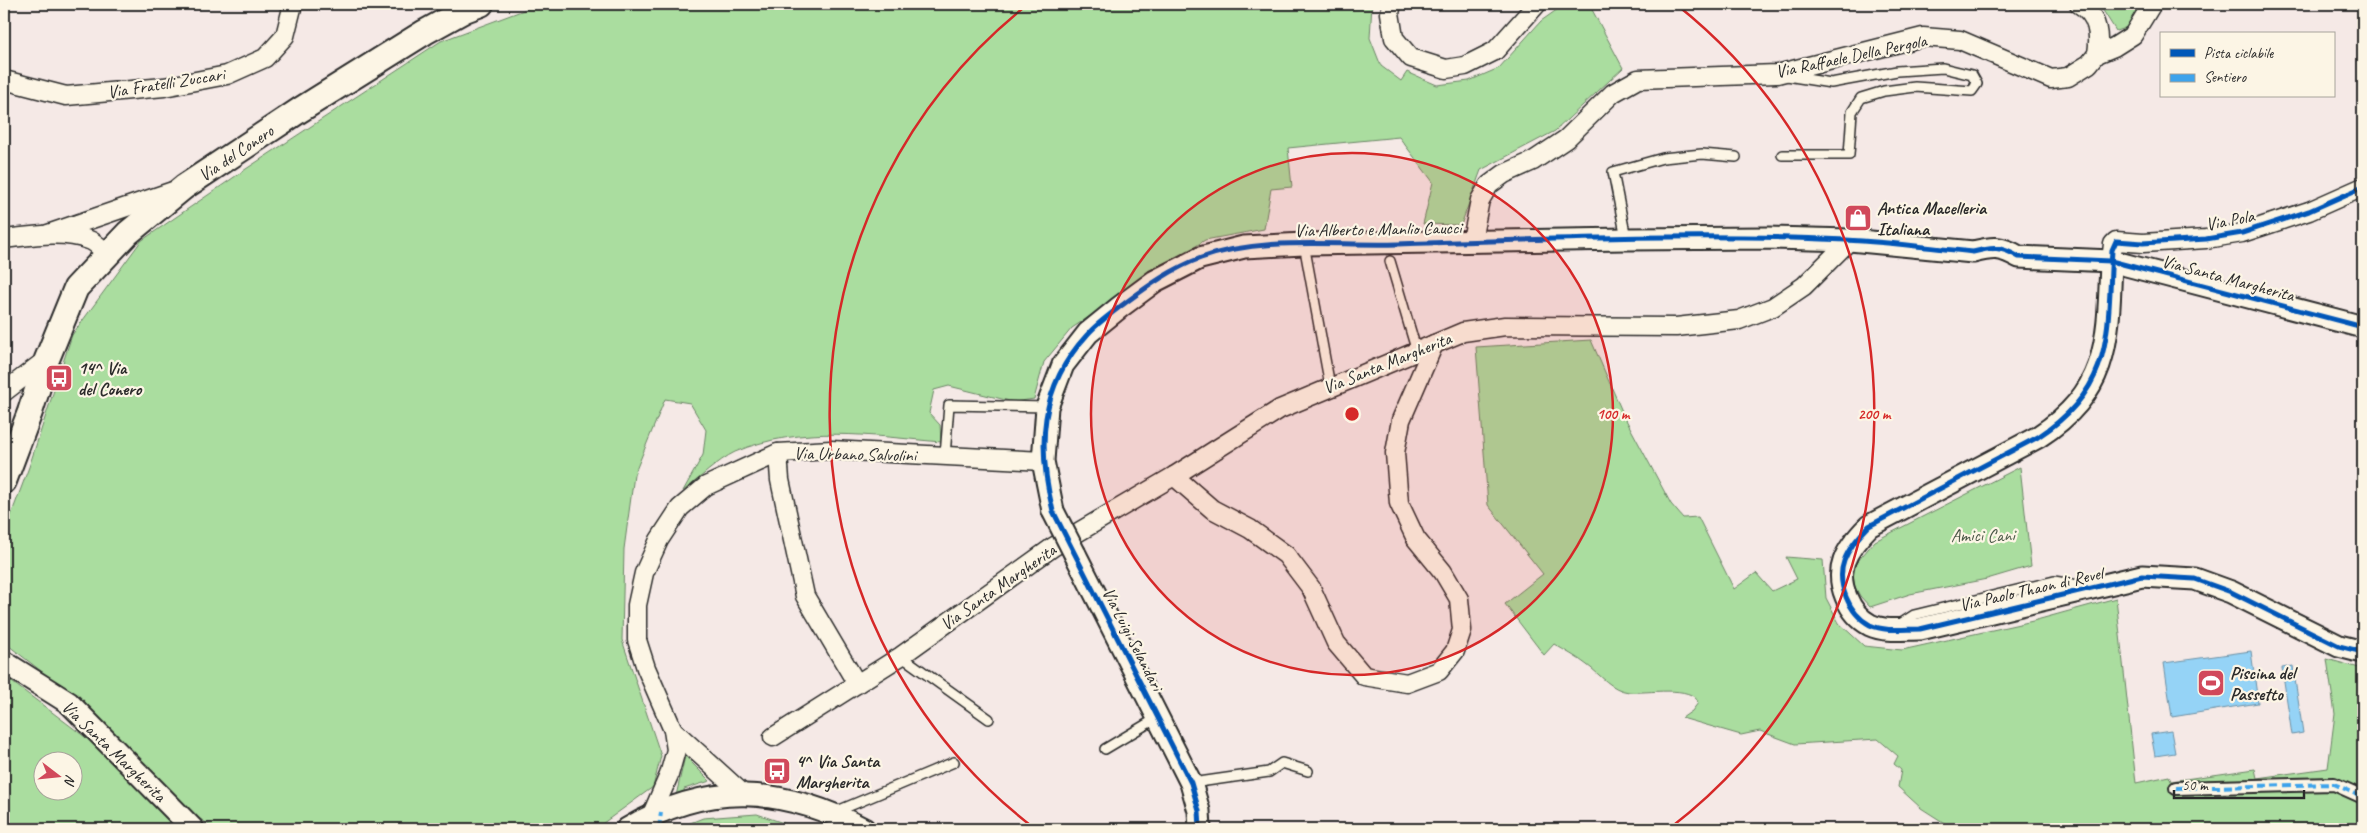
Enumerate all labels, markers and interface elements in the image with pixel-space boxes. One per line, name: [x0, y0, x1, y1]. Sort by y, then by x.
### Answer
street label: Via Raffaele Della Pergola: [1774, 29, 1930, 83]
legend: [2160, 32, 2334, 98]
text: Pista ciclabile: [2204, 44, 2274, 63]
street label: Via Fratelli Zuccari: [106, 62, 229, 103]
text: Sentiero: [2204, 68, 2247, 87]
street label: Via del Conero: [194, 119, 279, 186]
place label: Antica Macelleria Italiana: [1877, 197, 1988, 240]
shop icon: Antica Macelleria Italiana: [1843, 203, 1873, 233]
street label: Via Pola: [2204, 204, 2257, 235]
street label: Via Alberto e Manlio Caucci: [1294, 216, 1464, 241]
street label: Via Santa Margherita: [2159, 250, 2298, 307]
street label: Via Santa Margherita: [1320, 327, 1456, 399]
place label: 14^ Via del Conero: [78, 357, 143, 400]
bus stop icon: 14^ Via del Conero: [44, 363, 74, 393]
centre of rings: [1343, 405, 1361, 423]
text: 100 m: [1597, 405, 1631, 424]
text: 200 m: [1858, 405, 1892, 424]
street label: Via Urbano Salvolini: [794, 442, 919, 466]
park label: Amici Cani: [1951, 524, 2018, 546]
street label: Via Santa Margherita: [936, 538, 1062, 635]
street label: Via Paolo Thaon di Revel: [1957, 561, 2108, 616]
street label: Via Luigi Selandari: [1098, 584, 1170, 697]
place label: Piscina del Passetto: [2230, 662, 2299, 705]
sports icon: Piscina del Passetto: [2196, 668, 2226, 698]
street label: Via Santa Margherita: [57, 696, 172, 807]
north arrow: [32, 750, 82, 800]
place label: 4^ Via Santa Margherita: [796, 750, 881, 793]
bus stop icon: 4^ Via Santa Margherita: [762, 756, 792, 786]
scale bar: [2174, 768, 2304, 800]
text: N: [60, 773, 79, 788]
text: 50 m: [2182, 776, 2209, 795]

